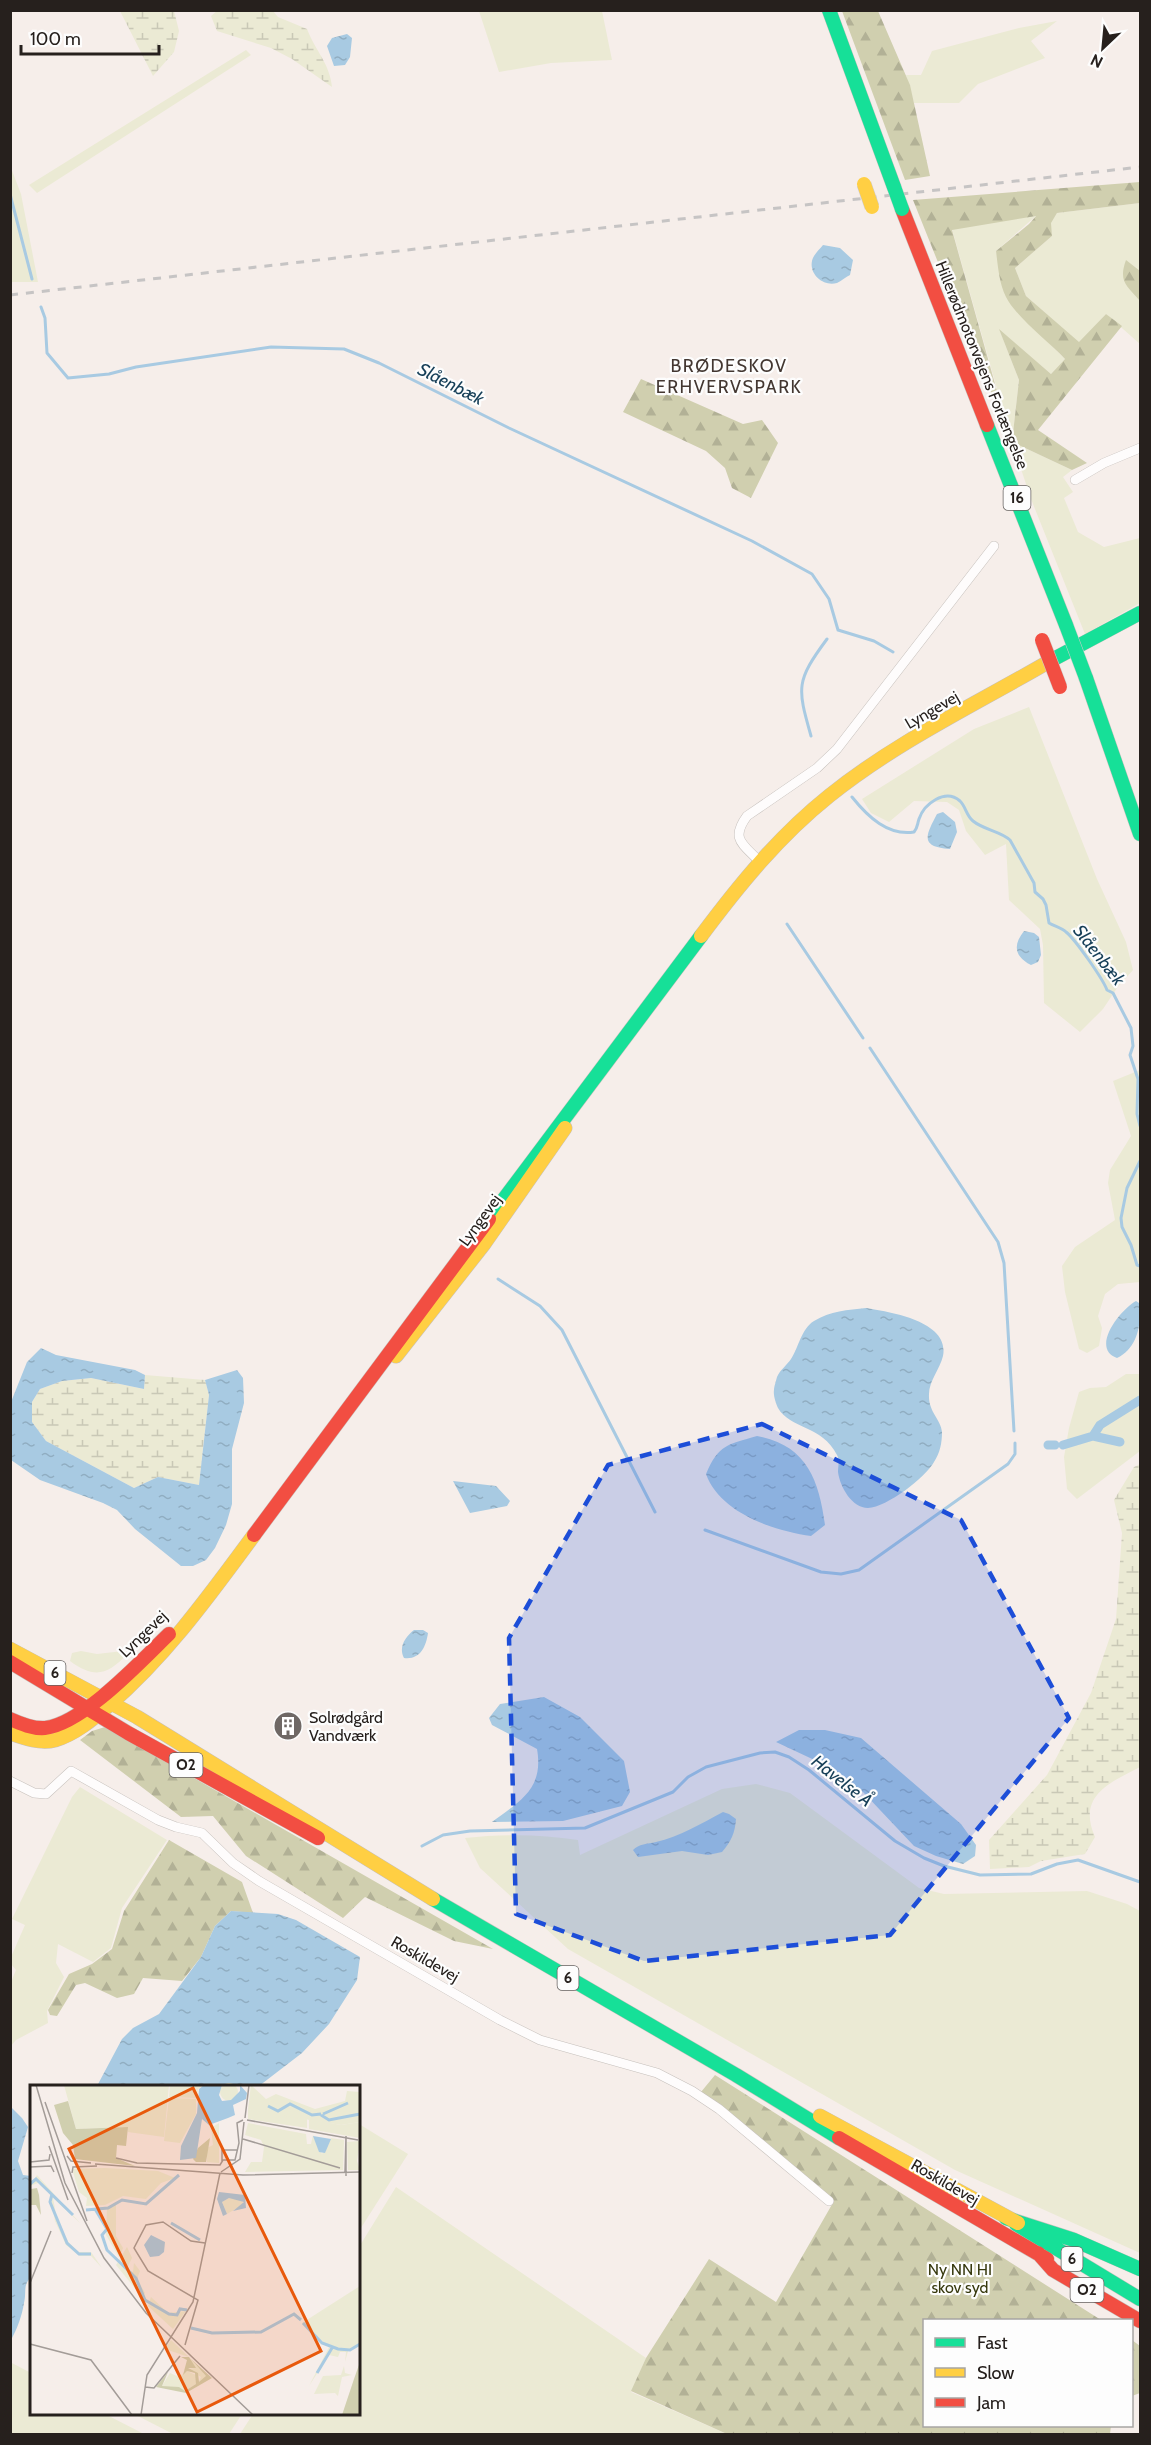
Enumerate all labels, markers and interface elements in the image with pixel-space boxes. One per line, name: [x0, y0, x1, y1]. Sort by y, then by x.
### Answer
scale bar: [21, 18, 159, 56]
north arrow: [1073, 18, 1133, 78]
text: 100 m: [30, 28, 81, 50]
text: N: [1087, 50, 1106, 72]
street label: Hillerødmotorvejens Forlængelse: [931, 258, 1033, 472]
district label: BRØDESKOV ERHVERVSPARK: [656, 355, 802, 398]
water label: Slåenbæk: [414, 358, 489, 411]
road number: 16: [1004, 486, 1030, 510]
street label: Lyngevej: [902, 687, 962, 733]
water label: Slåenbæk: [1068, 920, 1130, 991]
street label: Lyngevej: [455, 1190, 505, 1250]
street label: Lyngevej: [115, 1607, 171, 1661]
road number: 6: [44, 1661, 66, 1685]
place label: Solrødgård Vandværk: [309, 1708, 383, 1745]
building icon: Solrødgård Vandværk: [272, 1710, 304, 1742]
water label: Havelse Å: [807, 1750, 877, 1812]
road number: O2: [170, 1753, 202, 1777]
street label: Roskildevej: [388, 1932, 462, 1986]
road number: 6: [558, 1966, 578, 1990]
inset map: [30, 2085, 360, 2415]
street label: Roskildevej: [908, 2155, 982, 2209]
road number: 6: [1062, 2247, 1082, 2271]
park label: Ny NN HI skov syd: [928, 2260, 992, 2297]
road number: O2: [1070, 2278, 1104, 2302]
legend: [923, 2319, 1133, 2427]
text: Fast: [977, 2332, 1008, 2354]
text: Slow: [977, 2362, 1014, 2384]
text: Jam: [976, 2392, 1006, 2414]

